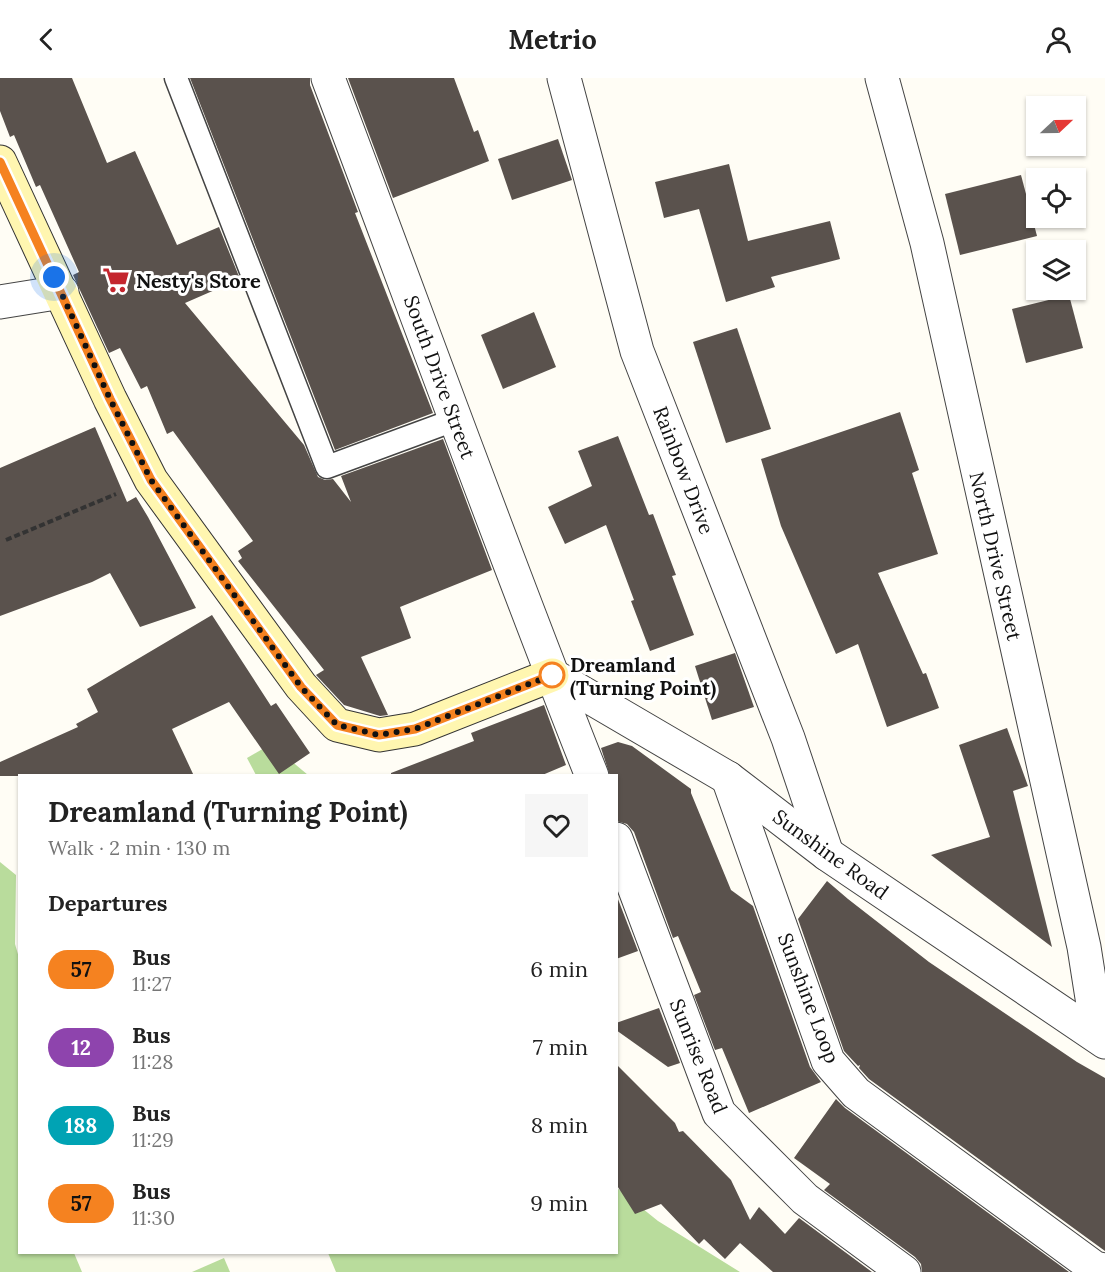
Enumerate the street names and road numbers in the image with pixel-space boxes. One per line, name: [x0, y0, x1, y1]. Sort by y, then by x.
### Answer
street label: South Drive Street: [399, 292, 481, 462]
street label: Rainbow Drive: [648, 402, 720, 538]
street label: North Drive Street: [964, 469, 1028, 643]
street label: Sunshine Road: [768, 804, 894, 904]
street label: Sunshine Loop: [773, 929, 845, 1067]
street label: Sunrise Road: [665, 995, 733, 1117]

